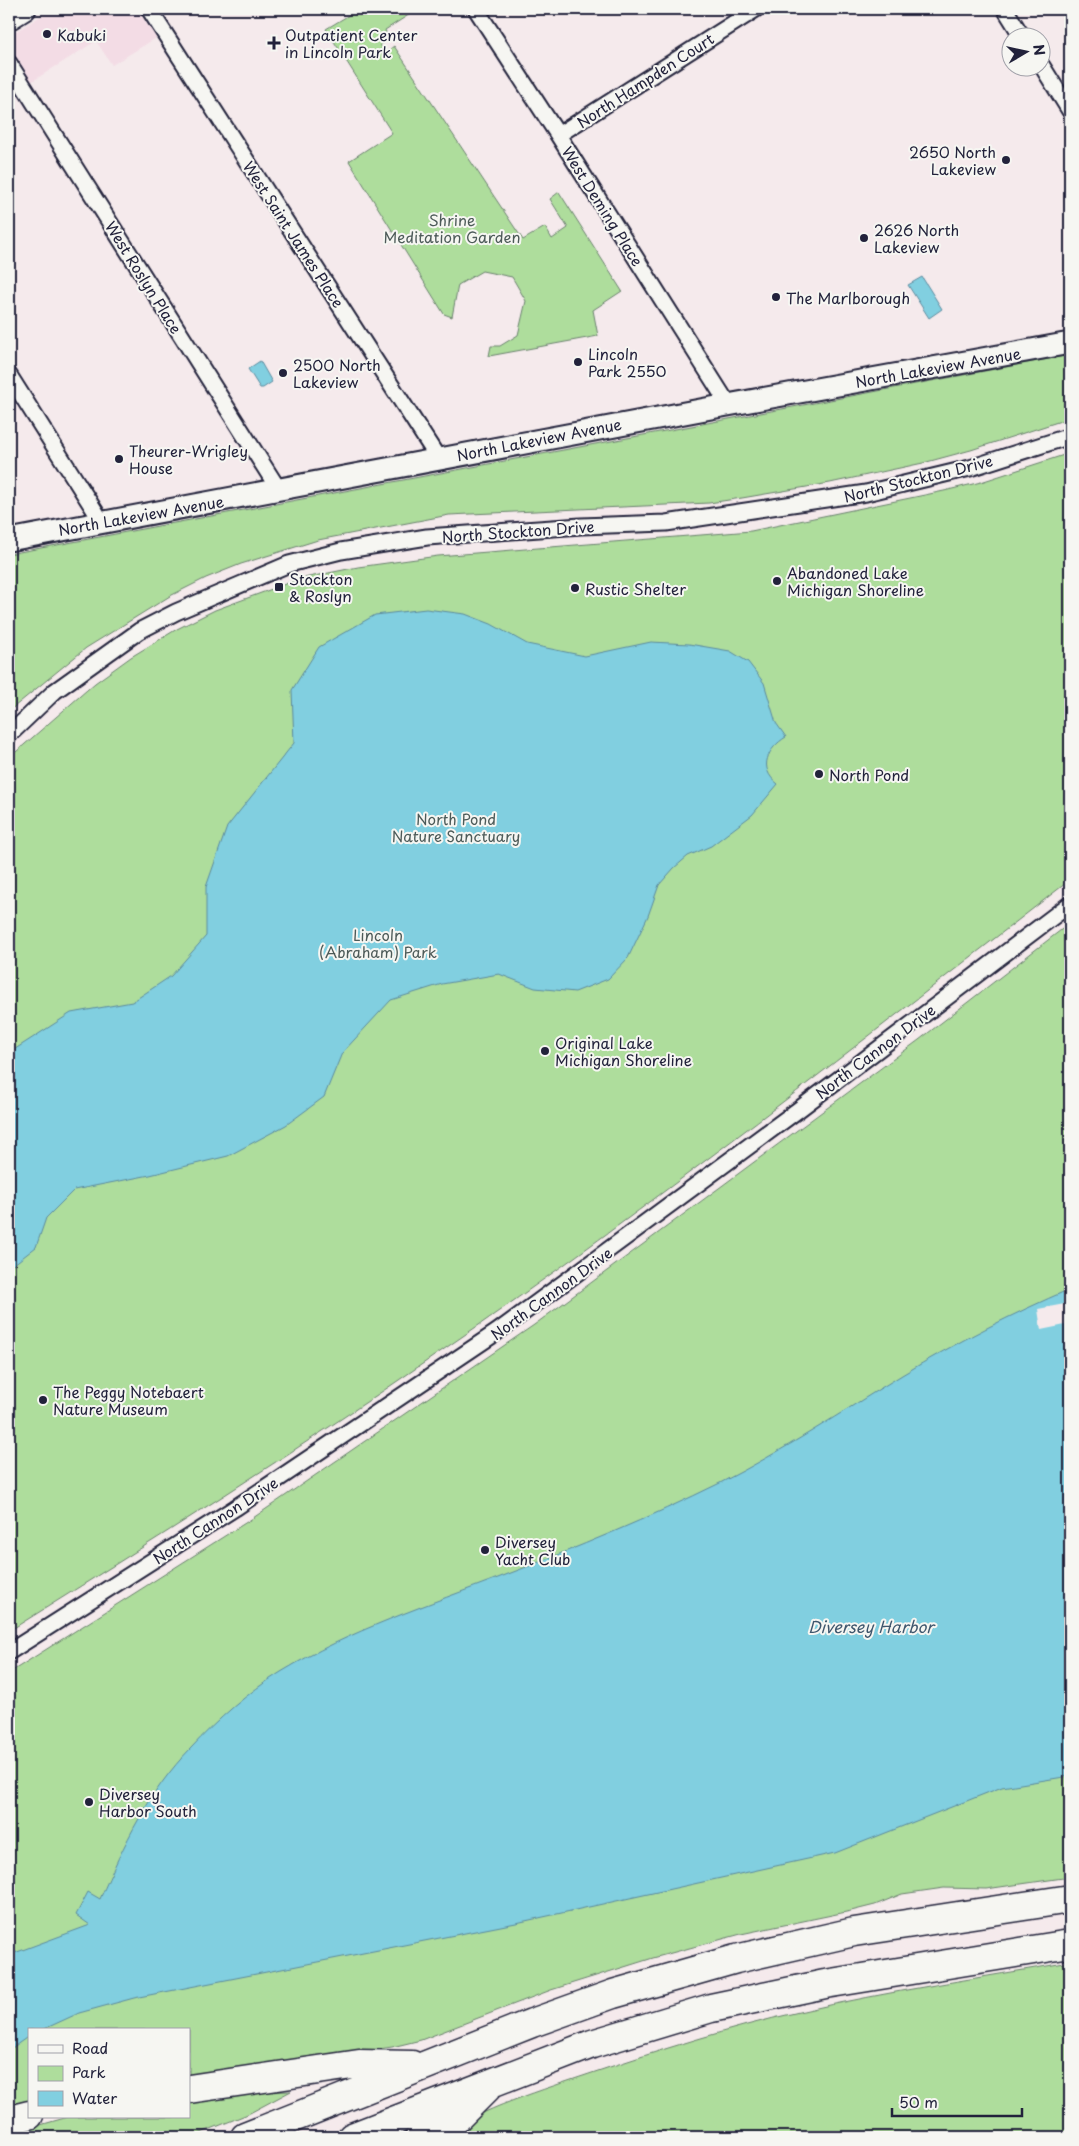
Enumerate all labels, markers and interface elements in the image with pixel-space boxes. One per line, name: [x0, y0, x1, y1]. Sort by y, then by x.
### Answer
place label: Kabuki: [57, 23, 106, 46]
place label: Outpatient Center in Lincoln Park: [285, 23, 417, 63]
street label: North Hampden Court: [572, 27, 718, 133]
marker: Kabuki: [41, 28, 53, 40]
north arrow: [1002, 28, 1052, 78]
marker: Outpatient Center in Lincoln Park: [267, 36, 281, 50]
text: N: [1028, 43, 1051, 57]
place label: 2650 North Lakeview: [909, 140, 996, 180]
street label: West Deming Place: [557, 141, 649, 271]
marker: 2650 North Lakeview: [1000, 154, 1012, 166]
street label: West Saint James Place: [238, 156, 350, 312]
park label: Shrine Meditation Garden: [384, 208, 520, 248]
street label: West Roslyn Place: [100, 216, 188, 338]
place label: 2626 North Lakeview: [874, 218, 959, 258]
marker: 2626 North Lakeview: [858, 232, 870, 244]
place label: The Marlborough: [786, 286, 910, 309]
marker: The Marlborough: [770, 291, 782, 303]
street label: North Lakeview Avenue: [853, 341, 1023, 393]
place label: Lincoln Park 2550: [588, 342, 666, 382]
place label: 2500 North Lakeview: [293, 353, 381, 393]
marker: Lincoln Park 2550: [572, 356, 584, 368]
marker: 2500 North Lakeview: [277, 367, 289, 379]
street label: North Lakeview Avenue: [454, 412, 624, 466]
place label: Theurer-Wrigley House: [129, 439, 248, 479]
street label: North Stockton Drive: [841, 448, 995, 508]
marker: Theurer-Wrigley House: [113, 453, 125, 465]
street label: North Lakeview Avenue: [56, 489, 226, 541]
street label: North Stockton Drive: [441, 514, 595, 548]
place label: Abandoned Lake Michigan Shoreline: [787, 561, 924, 601]
place label: Stockton & Roslyn: [289, 567, 352, 607]
marker: Abandoned Lake Michigan Shoreline: [771, 575, 783, 587]
place label: Rustic Shelter: [585, 577, 686, 600]
marker: Stockton & Roslyn: [273, 581, 285, 593]
marker: Rustic Shelter: [569, 582, 581, 594]
place label: North Pond: [829, 763, 909, 786]
marker: North Pond: [813, 768, 825, 780]
park label: North Pond Nature Sanctuary: [392, 807, 520, 847]
park label: Lincoln (Abraham) Park: [319, 923, 437, 963]
street label: North Cannon Drive: [810, 998, 940, 1104]
place label: Original Lake Michigan Shoreline: [555, 1031, 692, 1071]
marker: Original Lake Michigan Shoreline: [539, 1045, 551, 1057]
street label: North Cannon Drive: [485, 1241, 617, 1345]
place label: The Peggy Notebaert Nature Museum: [53, 1380, 204, 1420]
marker: The Peggy Notebaert Nature Museum: [37, 1394, 49, 1406]
street label: North Cannon Drive: [148, 1471, 282, 1569]
place label: Diversey Yacht Club: [495, 1530, 570, 1570]
marker: Diversey Yacht Club: [479, 1544, 491, 1556]
water label: Diversey Harbor: [808, 1614, 936, 1638]
place label: Diversey Harbor South: [99, 1782, 197, 1822]
marker: Diversey Harbor South: [83, 1796, 95, 1808]
legend: [28, 2028, 190, 2118]
text: Road: [72, 2036, 108, 2059]
text: Park: [72, 2060, 106, 2083]
text: Water: [72, 2086, 117, 2109]
scale bar: [892, 2086, 1022, 2118]
text: 50 m: [899, 2090, 938, 2113]

